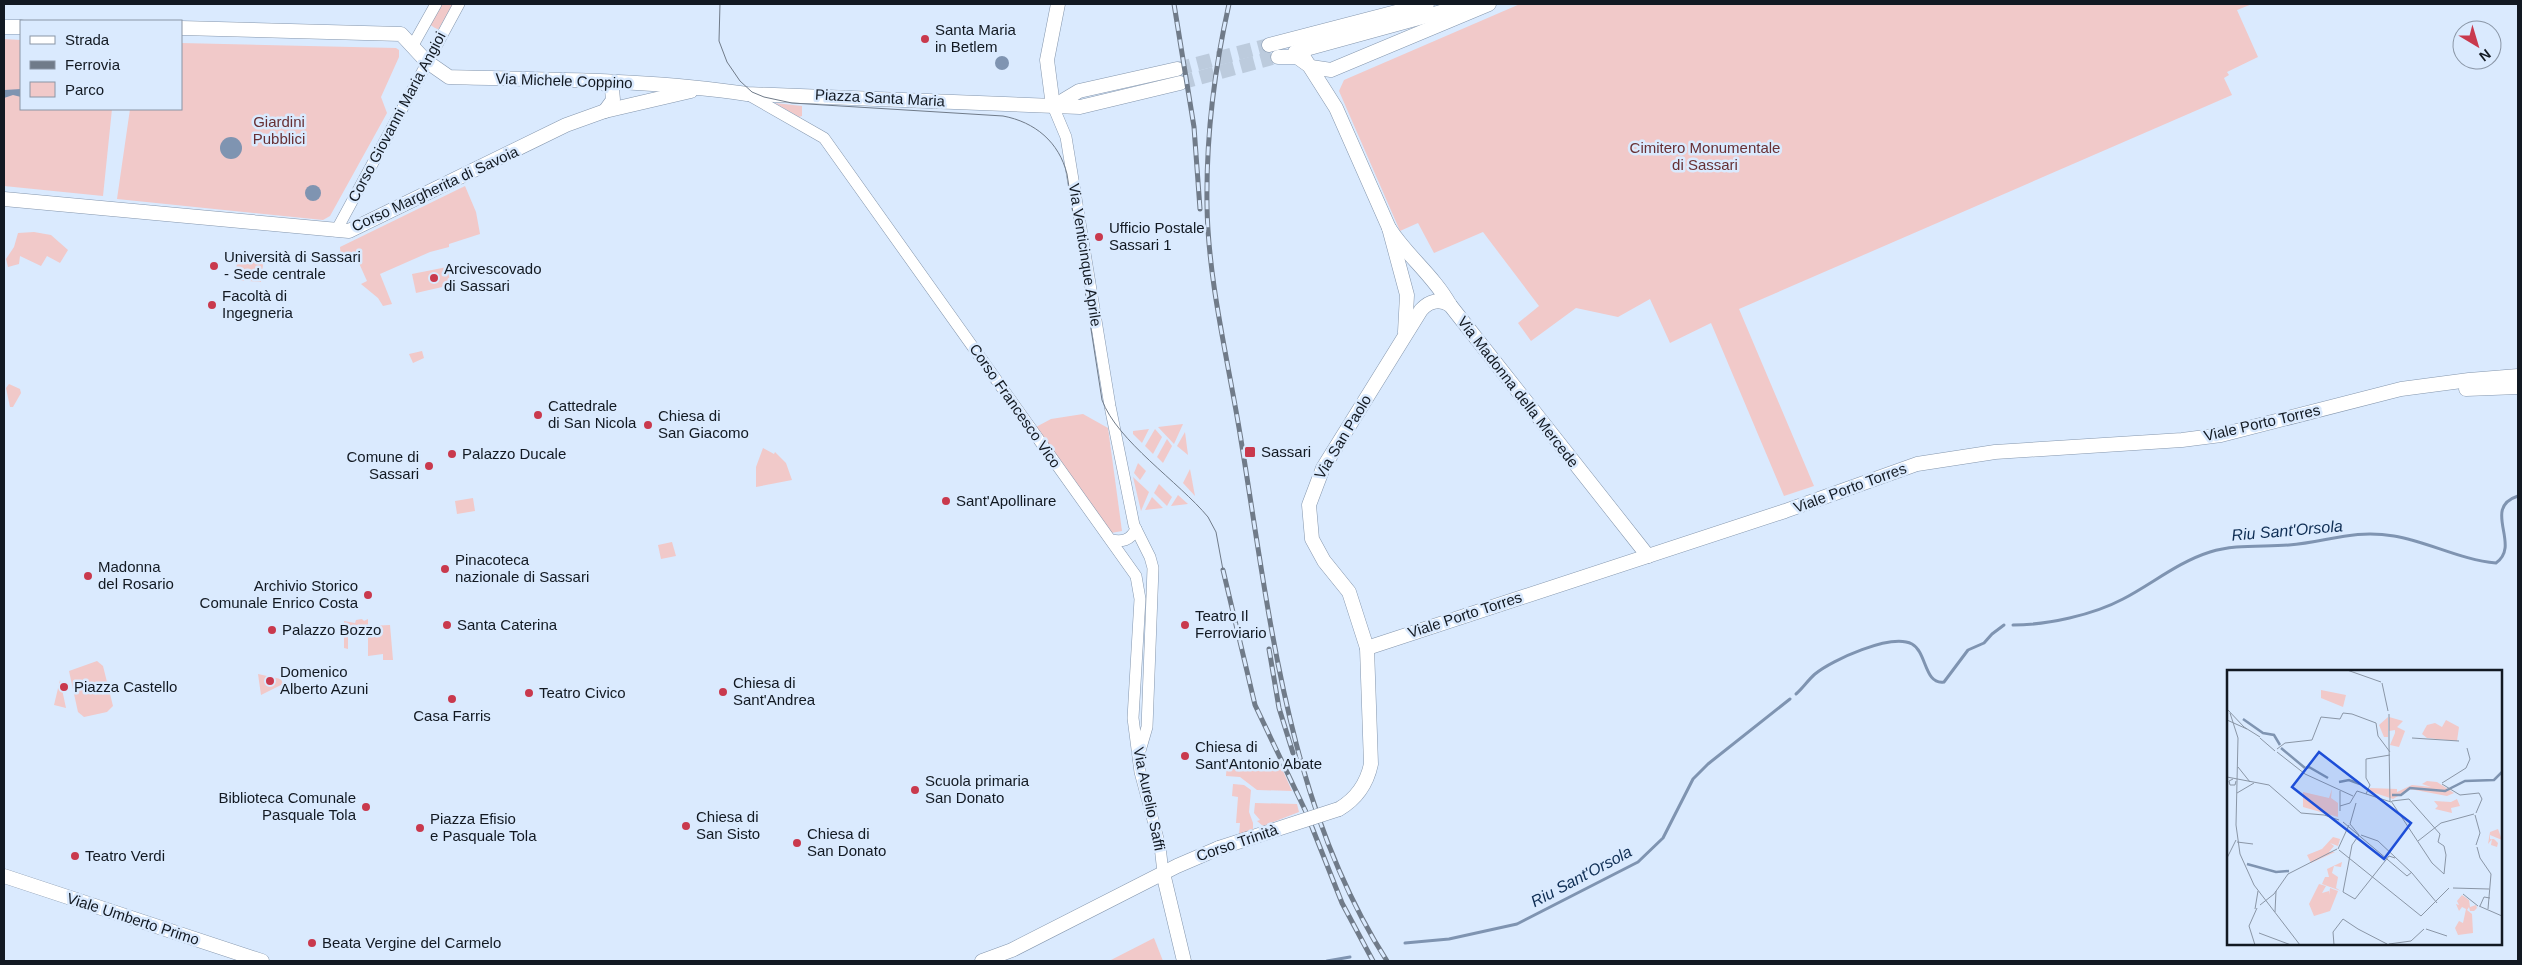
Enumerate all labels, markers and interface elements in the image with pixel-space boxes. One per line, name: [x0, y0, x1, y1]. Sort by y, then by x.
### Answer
legend: [20, 20, 182, 110]
north arrow: [2452, 20, 2502, 70]
place label: Santa Maria in Betlem: [935, 21, 1017, 55]
street label: Corso Giovanni Maria Angioi: [344, 29, 449, 205]
text: Strada: [65, 31, 110, 48]
marker: Santa Maria in Betlem: [919, 33, 931, 45]
text: N: [2476, 46, 2494, 65]
text: Ferrovia: [65, 56, 121, 73]
street label: Via Michele Coppino: [495, 70, 633, 91]
text: Parco: [65, 81, 104, 98]
street label: Piazza Santa Maria: [815, 86, 946, 109]
park label: Giardini Pubblici: [253, 113, 305, 147]
park label: Cimitero Monumentale di Sassari: [1630, 139, 1780, 173]
street label: Corso Margherita di Savoia: [349, 142, 521, 235]
street label: Via Venticinque Aprile: [1066, 182, 1105, 328]
place label: Ufficio Postale Sassari 1: [1109, 219, 1205, 253]
marker: Ufficio Postale Sassari 1: [1093, 231, 1105, 243]
place label: Università di Sassari - Sede centrale: [224, 248, 361, 282]
marker: Università di Sassari - Sede centrale: [208, 260, 220, 272]
place label: Arcivescovado di Sassari: [444, 260, 542, 294]
marker: Arcivescovado di Sassari: [428, 272, 440, 284]
place label: Facoltà di Ingegneria: [222, 287, 294, 321]
marker: Facoltà di Ingegneria: [206, 299, 218, 311]
street label: Via Madonna della Mercede: [1454, 313, 1583, 470]
street label: Corso Francesco Vico: [966, 341, 1065, 471]
street label: Via San Paolo: [1311, 392, 1374, 482]
place label: Cattedrale di San Nicola: [548, 397, 637, 431]
street label: Viale Porto Torres: [2202, 401, 2322, 444]
place label: Chiesa di San Giacomo: [658, 407, 749, 441]
marker: Cattedrale di San Nicola: [532, 409, 544, 421]
marker: Chiesa di San Giacomo: [642, 419, 654, 431]
place label: Sassari: [1261, 443, 1311, 460]
place label: Palazzo Ducale: [462, 445, 566, 462]
marker: Sassari: [1243, 445, 1257, 459]
place label: Comune di Sassari: [346, 448, 419, 482]
marker: Palazzo Ducale: [446, 448, 458, 460]
street label: Viale Porto Torres: [1791, 459, 1909, 516]
marker: Comune di Sassari: [423, 460, 435, 472]
place label: Sant'Apollinare: [956, 492, 1056, 509]
marker: Sant'Apollinare: [940, 495, 952, 507]
water label: Riu Sant'Orsola: [2231, 517, 2343, 544]
place label: Pinacoteca nazionale di Sassari: [455, 551, 589, 585]
place label: Madonna del Rosario: [98, 558, 174, 592]
marker: Pinacoteca nazionale di Sassari: [439, 563, 451, 575]
marker: Madonna del Rosario: [82, 570, 94, 582]
place label: Archivio Storico Comunale Enrico Costa: [200, 577, 359, 611]
street label: Viale Porto Torres: [1406, 588, 1524, 641]
marker: Archivio Storico Comunale Enrico Costa: [362, 589, 374, 601]
place label: Teatro Il Ferroviario: [1195, 607, 1267, 641]
place label: Santa Caterina: [457, 616, 558, 633]
marker: Santa Caterina: [441, 619, 453, 631]
marker: Teatro Il Ferroviario: [1179, 619, 1191, 631]
place label: Palazzo Bozzo: [282, 621, 381, 638]
marker: Palazzo Bozzo: [266, 624, 278, 636]
place label: Domenico Alberto Azuni: [280, 663, 368, 697]
inset map: [2227, 670, 2502, 945]
place label: Chiesa di Sant'Andrea: [733, 674, 816, 708]
marker: Domenico Alberto Azuni: [264, 675, 276, 687]
place label: Piazza Castello: [74, 678, 177, 695]
marker: Piazza Castello: [58, 681, 70, 693]
place label: Teatro Civico: [539, 684, 626, 701]
marker: Chiesa di Sant'Andrea: [717, 686, 729, 698]
marker: Teatro Civico: [523, 687, 535, 699]
marker: Casa Farris: [446, 693, 458, 705]
place label: Casa Farris: [413, 707, 491, 724]
place label: Chiesa di Sant'Antonio Abate: [1195, 738, 1322, 772]
street label: Via Aurelio Saffi: [1130, 746, 1169, 852]
marker: Chiesa di Sant'Antonio Abate: [1179, 750, 1191, 762]
place label: Scuola primaria San Donato: [925, 772, 1030, 806]
marker: Scuola primaria San Donato: [909, 784, 921, 796]
place label: Biblioteca Comunale Pasquale Tola: [218, 789, 357, 823]
marker: Biblioteca Comunale Pasquale Tola: [360, 801, 372, 813]
place label: Chiesa di San Sisto: [696, 808, 760, 842]
place label: Piazza Efisio e Pasquale Tola: [430, 810, 537, 844]
marker: Chiesa di San Sisto: [680, 820, 692, 832]
street label: Corso Trinità: [1194, 820, 1280, 864]
marker: Piazza Efisio e Pasquale Tola: [414, 822, 426, 834]
place label: Chiesa di San Donato: [807, 825, 886, 859]
marker: Chiesa di San Donato: [791, 837, 803, 849]
water label: Riu Sant'Orsola: [1528, 843, 1635, 910]
place label: Teatro Verdi: [85, 847, 165, 864]
marker: Teatro Verdi: [69, 850, 81, 862]
street label: Viale Umberto Primo: [65, 889, 201, 948]
place label: Beata Vergine del Carmelo: [322, 934, 501, 951]
marker: Beata Vergine del Carmelo: [306, 937, 318, 949]

